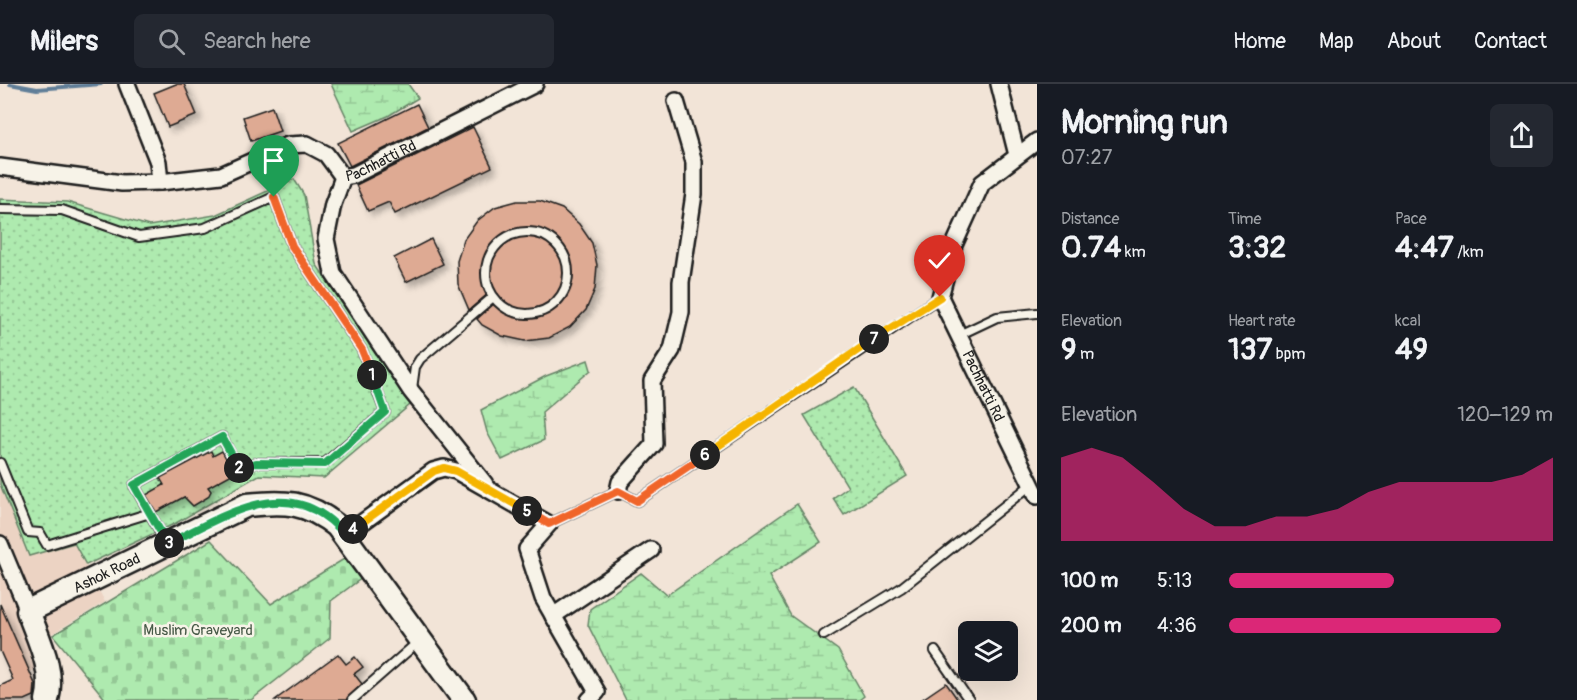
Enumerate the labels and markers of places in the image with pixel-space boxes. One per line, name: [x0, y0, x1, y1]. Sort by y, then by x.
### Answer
pin: [248, 135, 299, 197]
pin: [914, 235, 965, 297]
pin: 7: [859, 324, 889, 354]
pin: 1: [357, 360, 387, 390]
pin: 6: [690, 440, 720, 470]
pin: 2: [224, 453, 254, 483]
pin: 5: [512, 496, 542, 526]
pin: 4: [338, 514, 368, 544]
pin: 3: [154, 528, 184, 558]

